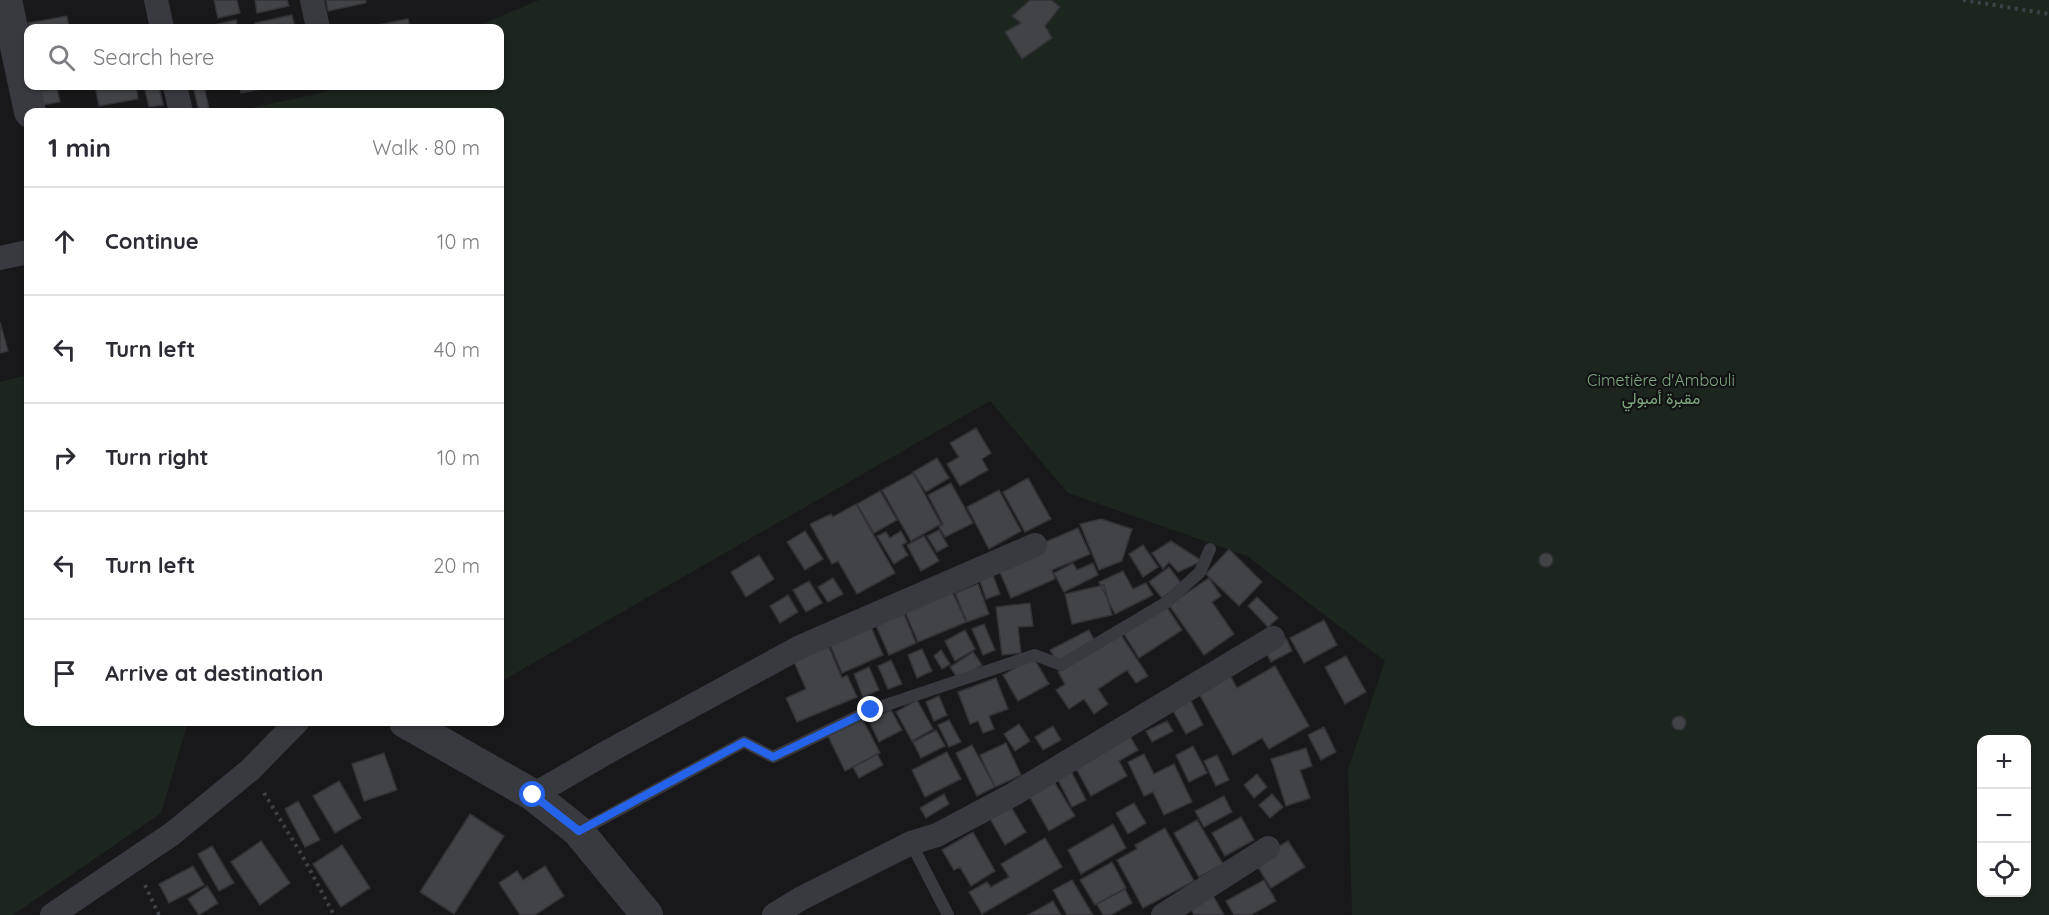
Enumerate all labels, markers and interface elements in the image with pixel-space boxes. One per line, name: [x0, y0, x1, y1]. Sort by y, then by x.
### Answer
search box: [24, 24, 504, 90]
icon: search: [45, 41, 78, 74]
text: Search here: [93, 43, 214, 71]
text: 1 min: [48, 131, 111, 164]
text: Walk · 80 m: [372, 135, 480, 160]
icon: ahead: [48, 225, 81, 258]
text: Continue: [105, 227, 199, 255]
text: 10 m: [437, 229, 480, 254]
icon: left: [48, 333, 81, 366]
text: Turn left: [105, 335, 195, 363]
text: 40 m: [434, 337, 480, 362]
park label: Cimetière d'Ambouli مقبرة أمبولي: [1587, 370, 1735, 412]
icon: right: [48, 441, 81, 474]
text: Turn right: [105, 443, 209, 471]
text: 10 m: [437, 445, 480, 470]
icon: left: [48, 549, 81, 582]
text: Turn left: [105, 551, 195, 579]
text: 20 m: [433, 553, 480, 578]
icon: arrive: [48, 657, 81, 690]
text: Arrive at destination: [105, 659, 323, 687]
route end: [857, 696, 883, 722]
map controls: [1977, 735, 2031, 897]
button: +: [1977, 735, 2031, 789]
route start: [519, 781, 545, 807]
button: −: [1977, 789, 2031, 843]
button: locate: [1977, 843, 2031, 897]

